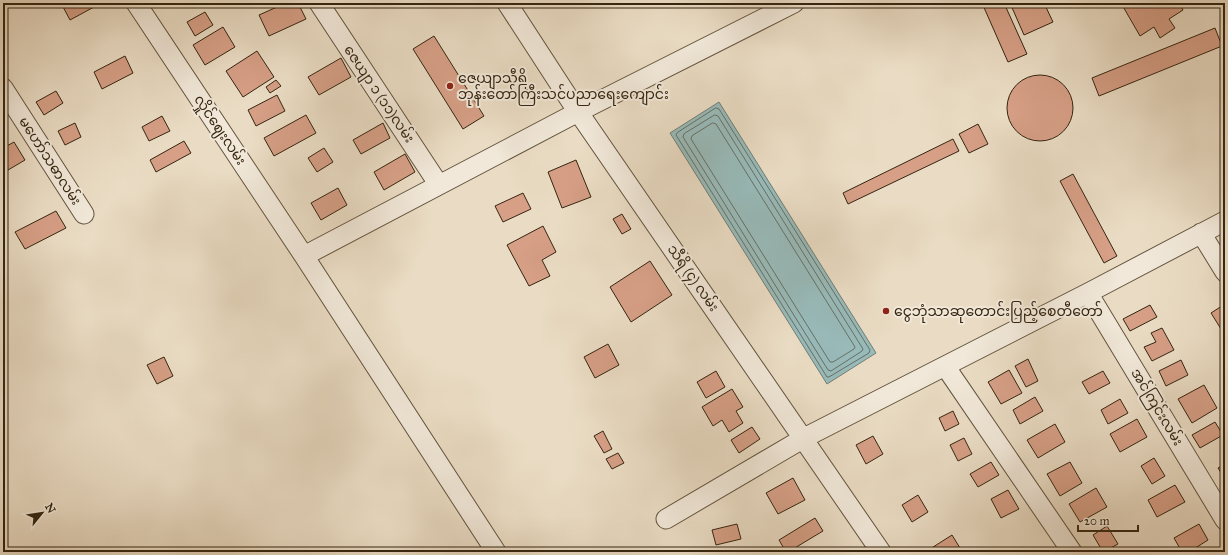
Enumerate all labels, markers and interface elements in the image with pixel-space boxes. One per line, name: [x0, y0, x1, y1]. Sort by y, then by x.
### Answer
street label: ဇေယျာ ၁ (၁၁)လမ်း: [338, 41, 420, 148]
place label: ဇေယျာသီရိ ဘုန်းတော်ကြီးသင်ပညာရေးကျောင်း: [458, 68, 669, 106]
marker: ဇေယျာသီရိ ဘုန်းတော်ကြီးသင်ပညာရေးကျောင်း: [445, 81, 455, 91]
street label: လှိုင်ဈေးလမ်း: [188, 91, 251, 170]
street label: မဟော်သဓာလမ်း: [15, 113, 87, 208]
street label: သီရိ (၄) လမ်း: [661, 240, 724, 317]
place label: ငွေဘုံသာဆုတောင်းပြည့်စေတီတော်: [894, 301, 1103, 323]
marker: ငွေဘုံသာဆုတောင်းပြည့်စေတီတော်: [881, 306, 891, 316]
street label: အင်ကြင်းလမ်း: [1125, 364, 1188, 450]
north arrow: [22, 493, 62, 533]
text: N: [42, 501, 59, 516]
scale bar: [1078, 507, 1138, 533]
text: 20 m: [1084, 514, 1110, 528]

